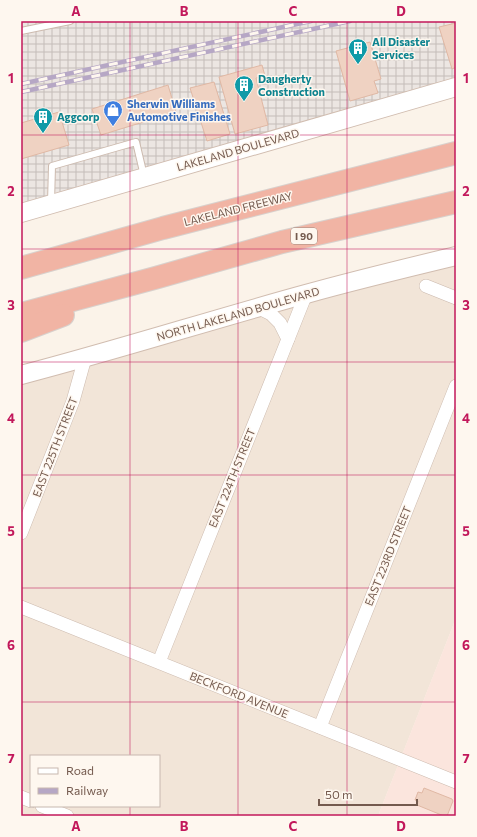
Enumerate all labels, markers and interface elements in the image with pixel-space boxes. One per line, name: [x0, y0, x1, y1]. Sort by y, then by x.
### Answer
text: A: [71, 3, 81, 19]
text: B: [180, 3, 189, 19]
text: C: [289, 3, 298, 19]
text: D: [396, 3, 406, 19]
place label: All Disaster Services: [372, 35, 431, 61]
building icon: All Disaster Services: [347, 37, 369, 65]
text: 1: [8, 70, 14, 86]
text: 1: [463, 70, 469, 86]
place label: Daugherty Construction: [258, 72, 325, 98]
building icon: Daugherty Construction: [233, 74, 255, 102]
place label: Sherwin Williams Automotive Finishes: [127, 97, 231, 123]
shop icon: Sherwin Williams Automotive Finishes: [102, 99, 124, 127]
building icon: Aggcorp: [32, 106, 54, 134]
place label: Aggcorp: [57, 110, 100, 123]
street label: LAKELAND BOULEVARD: [175, 126, 301, 173]
text: 2: [7, 183, 15, 199]
text: 2: [462, 183, 470, 199]
street label: LAKELAND FREEWAY: [182, 189, 293, 228]
road number: I 90: [291, 228, 317, 244]
street label: NORTH LAKELAND BOULEVARD: [155, 284, 321, 343]
text: 3: [7, 297, 15, 313]
text: 3: [462, 297, 470, 313]
street label: EAST 225TH STREET: [29, 395, 80, 499]
text: 4: [7, 410, 15, 426]
text: 4: [462, 410, 470, 426]
street label: EAST 224TH STREET: [206, 426, 257, 529]
street label: EAST 223RD STREET: [362, 504, 414, 608]
text: 5: [7, 523, 15, 539]
text: 5: [462, 523, 470, 539]
text: 6: [7, 637, 15, 653]
text: 6: [462, 637, 470, 653]
street label: BECKFORD AVENUE: [188, 669, 290, 720]
text: 7: [7, 750, 15, 766]
text: 7: [462, 750, 470, 766]
legend: [30, 755, 160, 807]
text: Road: [66, 763, 94, 777]
scale bar: [319, 781, 417, 807]
text: Railway: [66, 783, 108, 797]
text: 50 m: [325, 787, 353, 801]
text: A: [71, 818, 81, 834]
text: B: [180, 818, 189, 834]
text: C: [289, 818, 298, 834]
text: D: [396, 818, 406, 834]

